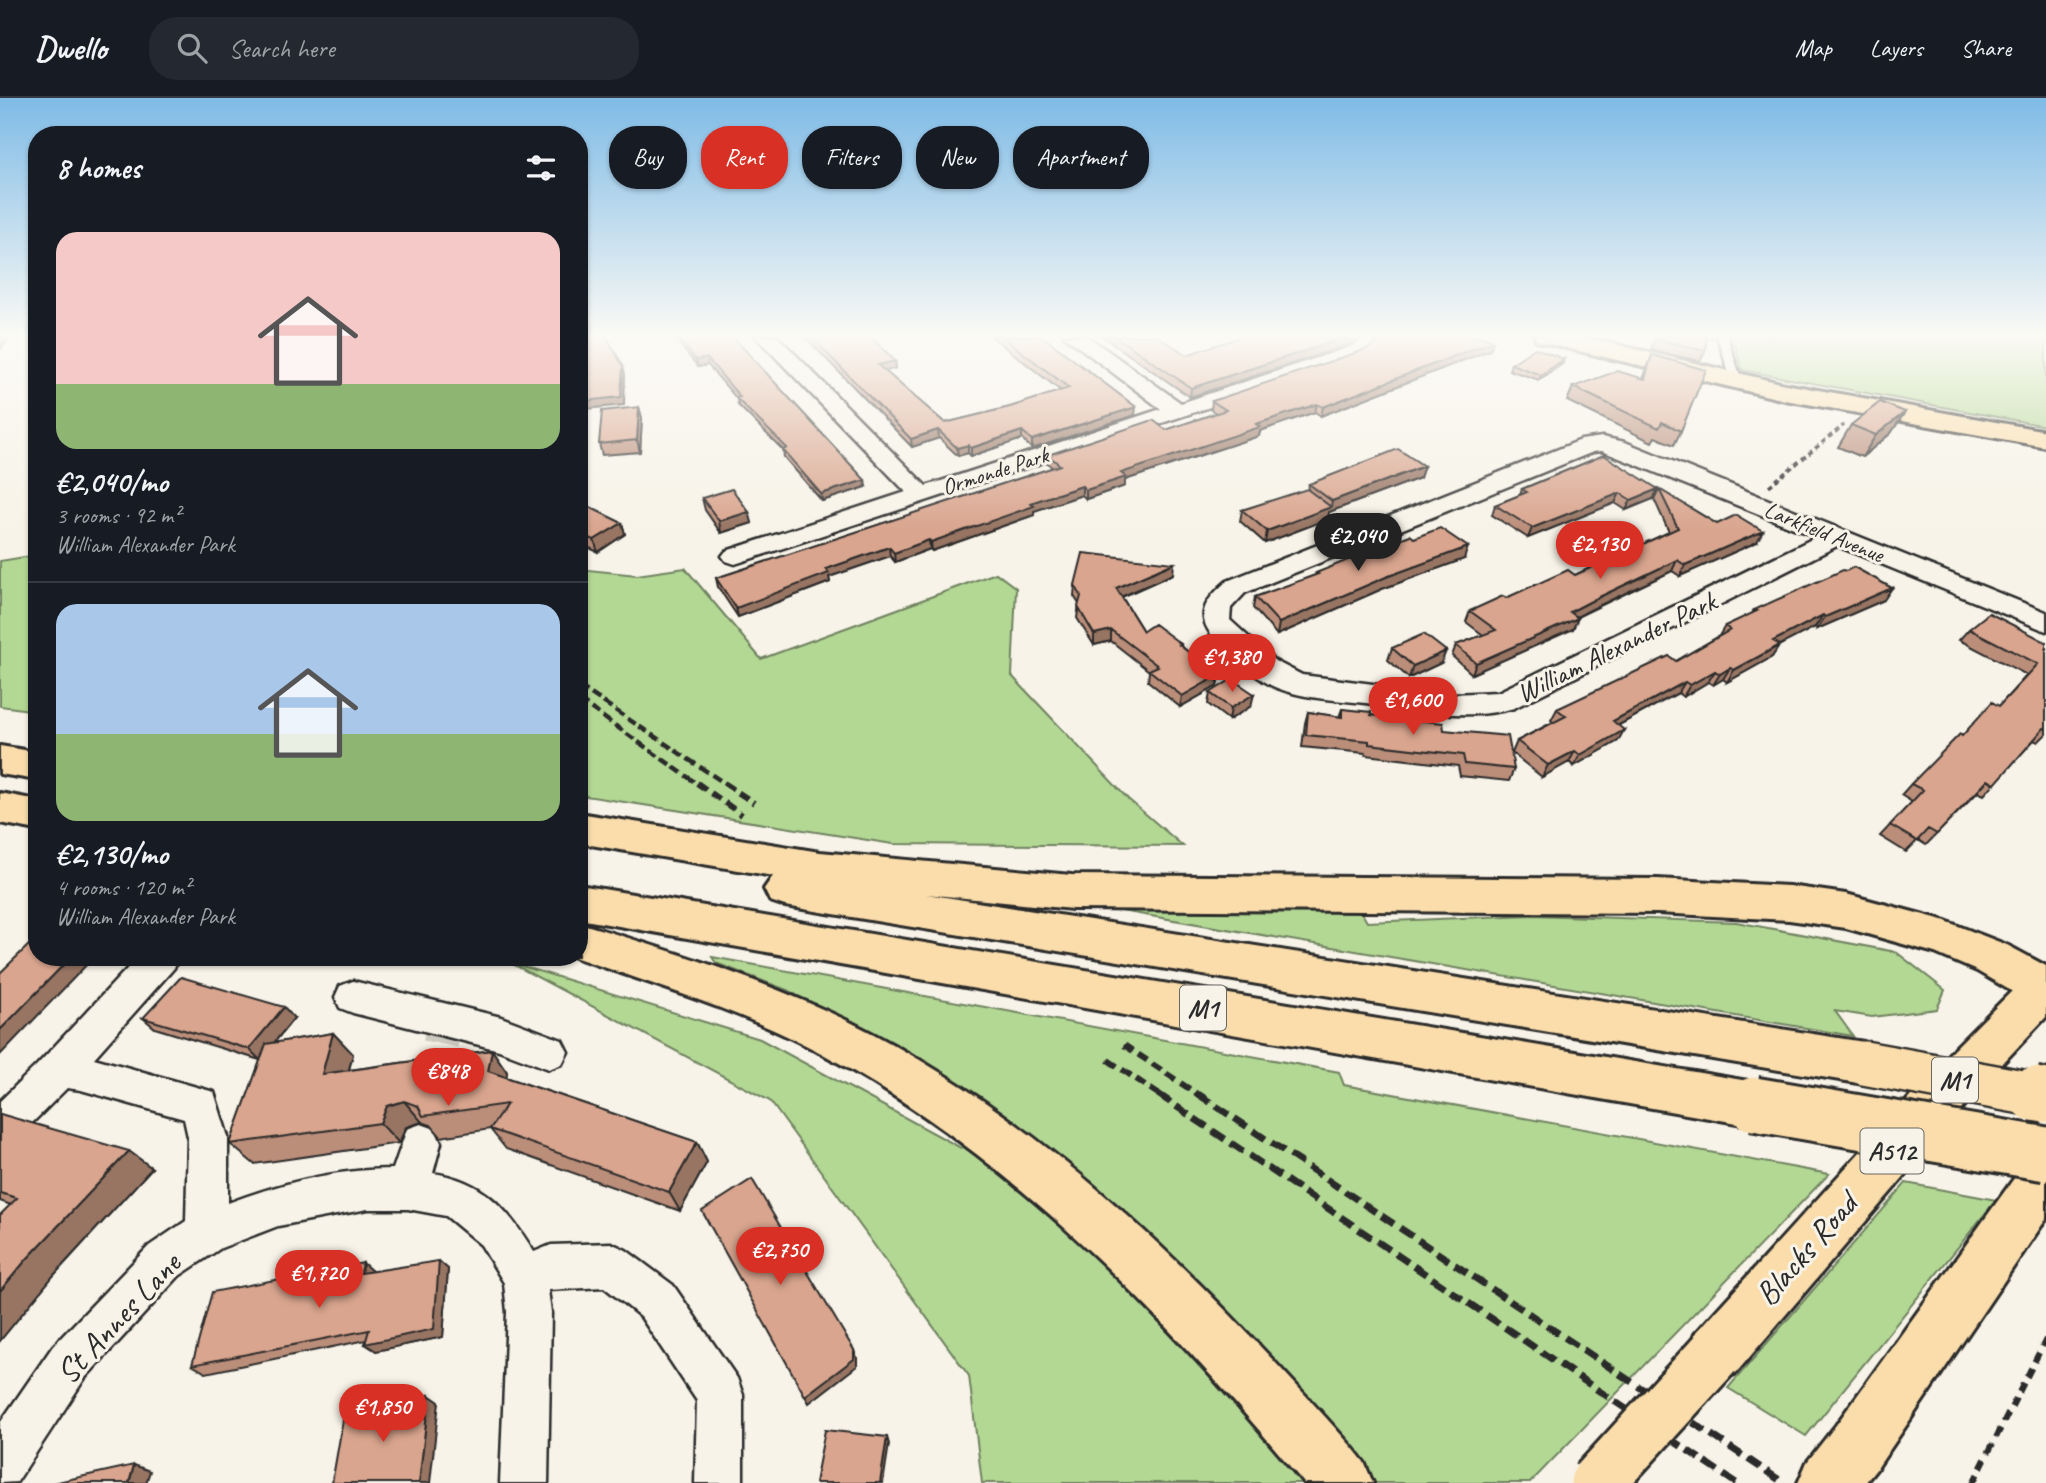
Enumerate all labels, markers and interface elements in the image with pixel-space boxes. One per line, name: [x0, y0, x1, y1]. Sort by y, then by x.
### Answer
search box: [149, 17, 639, 80]
text: Dwello: [35, 27, 107, 69]
icon: search: [173, 29, 211, 67]
text: Search here: [229, 32, 335, 65]
text: Map: [1795, 33, 1832, 63]
text: Layers: [1870, 33, 1923, 63]
text: Share: [1961, 33, 2011, 63]
chip: Buy: [609, 126, 687, 189]
chip: Rent: [701, 126, 788, 189]
chip: Filters: [802, 126, 902, 189]
chip: New: [916, 126, 999, 189]
chip: Apartment: [1013, 126, 1149, 189]
text: 8 homes: [56, 149, 141, 187]
icon: filters: [522, 149, 560, 187]
icon: home: [245, 278, 371, 404]
street label: Ormonde Park: [938, 440, 1053, 502]
text: €2,040/mo: [56, 463, 168, 501]
street label: Larkfield Avenue: [1760, 495, 1889, 570]
text: 3 rooms · 92 m²: [56, 501, 180, 530]
pin: €2,040: [1301, 514, 1415, 573]
text: €2,040: [1330, 521, 1386, 550]
pin: €2,130: [1543, 522, 1657, 581]
text: €2,130: [1572, 529, 1628, 558]
text: William Alexander Park: [56, 530, 235, 559]
street label: William Alexander Park: [1511, 582, 1724, 710]
pin: €1,380: [1175, 634, 1289, 694]
text: €1,380: [1204, 642, 1260, 671]
icon: home: [245, 650, 371, 776]
pin: €1,600: [1356, 678, 1470, 737]
text: €1,600: [1385, 685, 1441, 714]
text: €2,130/mo: [56, 835, 168, 873]
text: 4 rooms · 120 m²: [56, 873, 191, 902]
text: William Alexander Park: [56, 902, 235, 931]
road number: M1: [1180, 986, 1226, 1030]
pin: €848: [407, 1048, 489, 1108]
text: €848: [427, 1056, 469, 1085]
road number: M1: [1932, 1057, 1978, 1102]
road number: A512: [1860, 1128, 1924, 1174]
street label: Blacks Road: [1746, 1180, 1870, 1314]
pin: €2,750: [723, 1228, 837, 1287]
text: €2,750: [752, 1235, 808, 1264]
street label: St Annes Lane: [46, 1242, 191, 1393]
pin: €1,720: [262, 1250, 376, 1310]
text: €1,720: [291, 1258, 347, 1287]
pin: €1,850: [326, 1384, 440, 1444]
text: €1,850: [355, 1392, 411, 1421]

